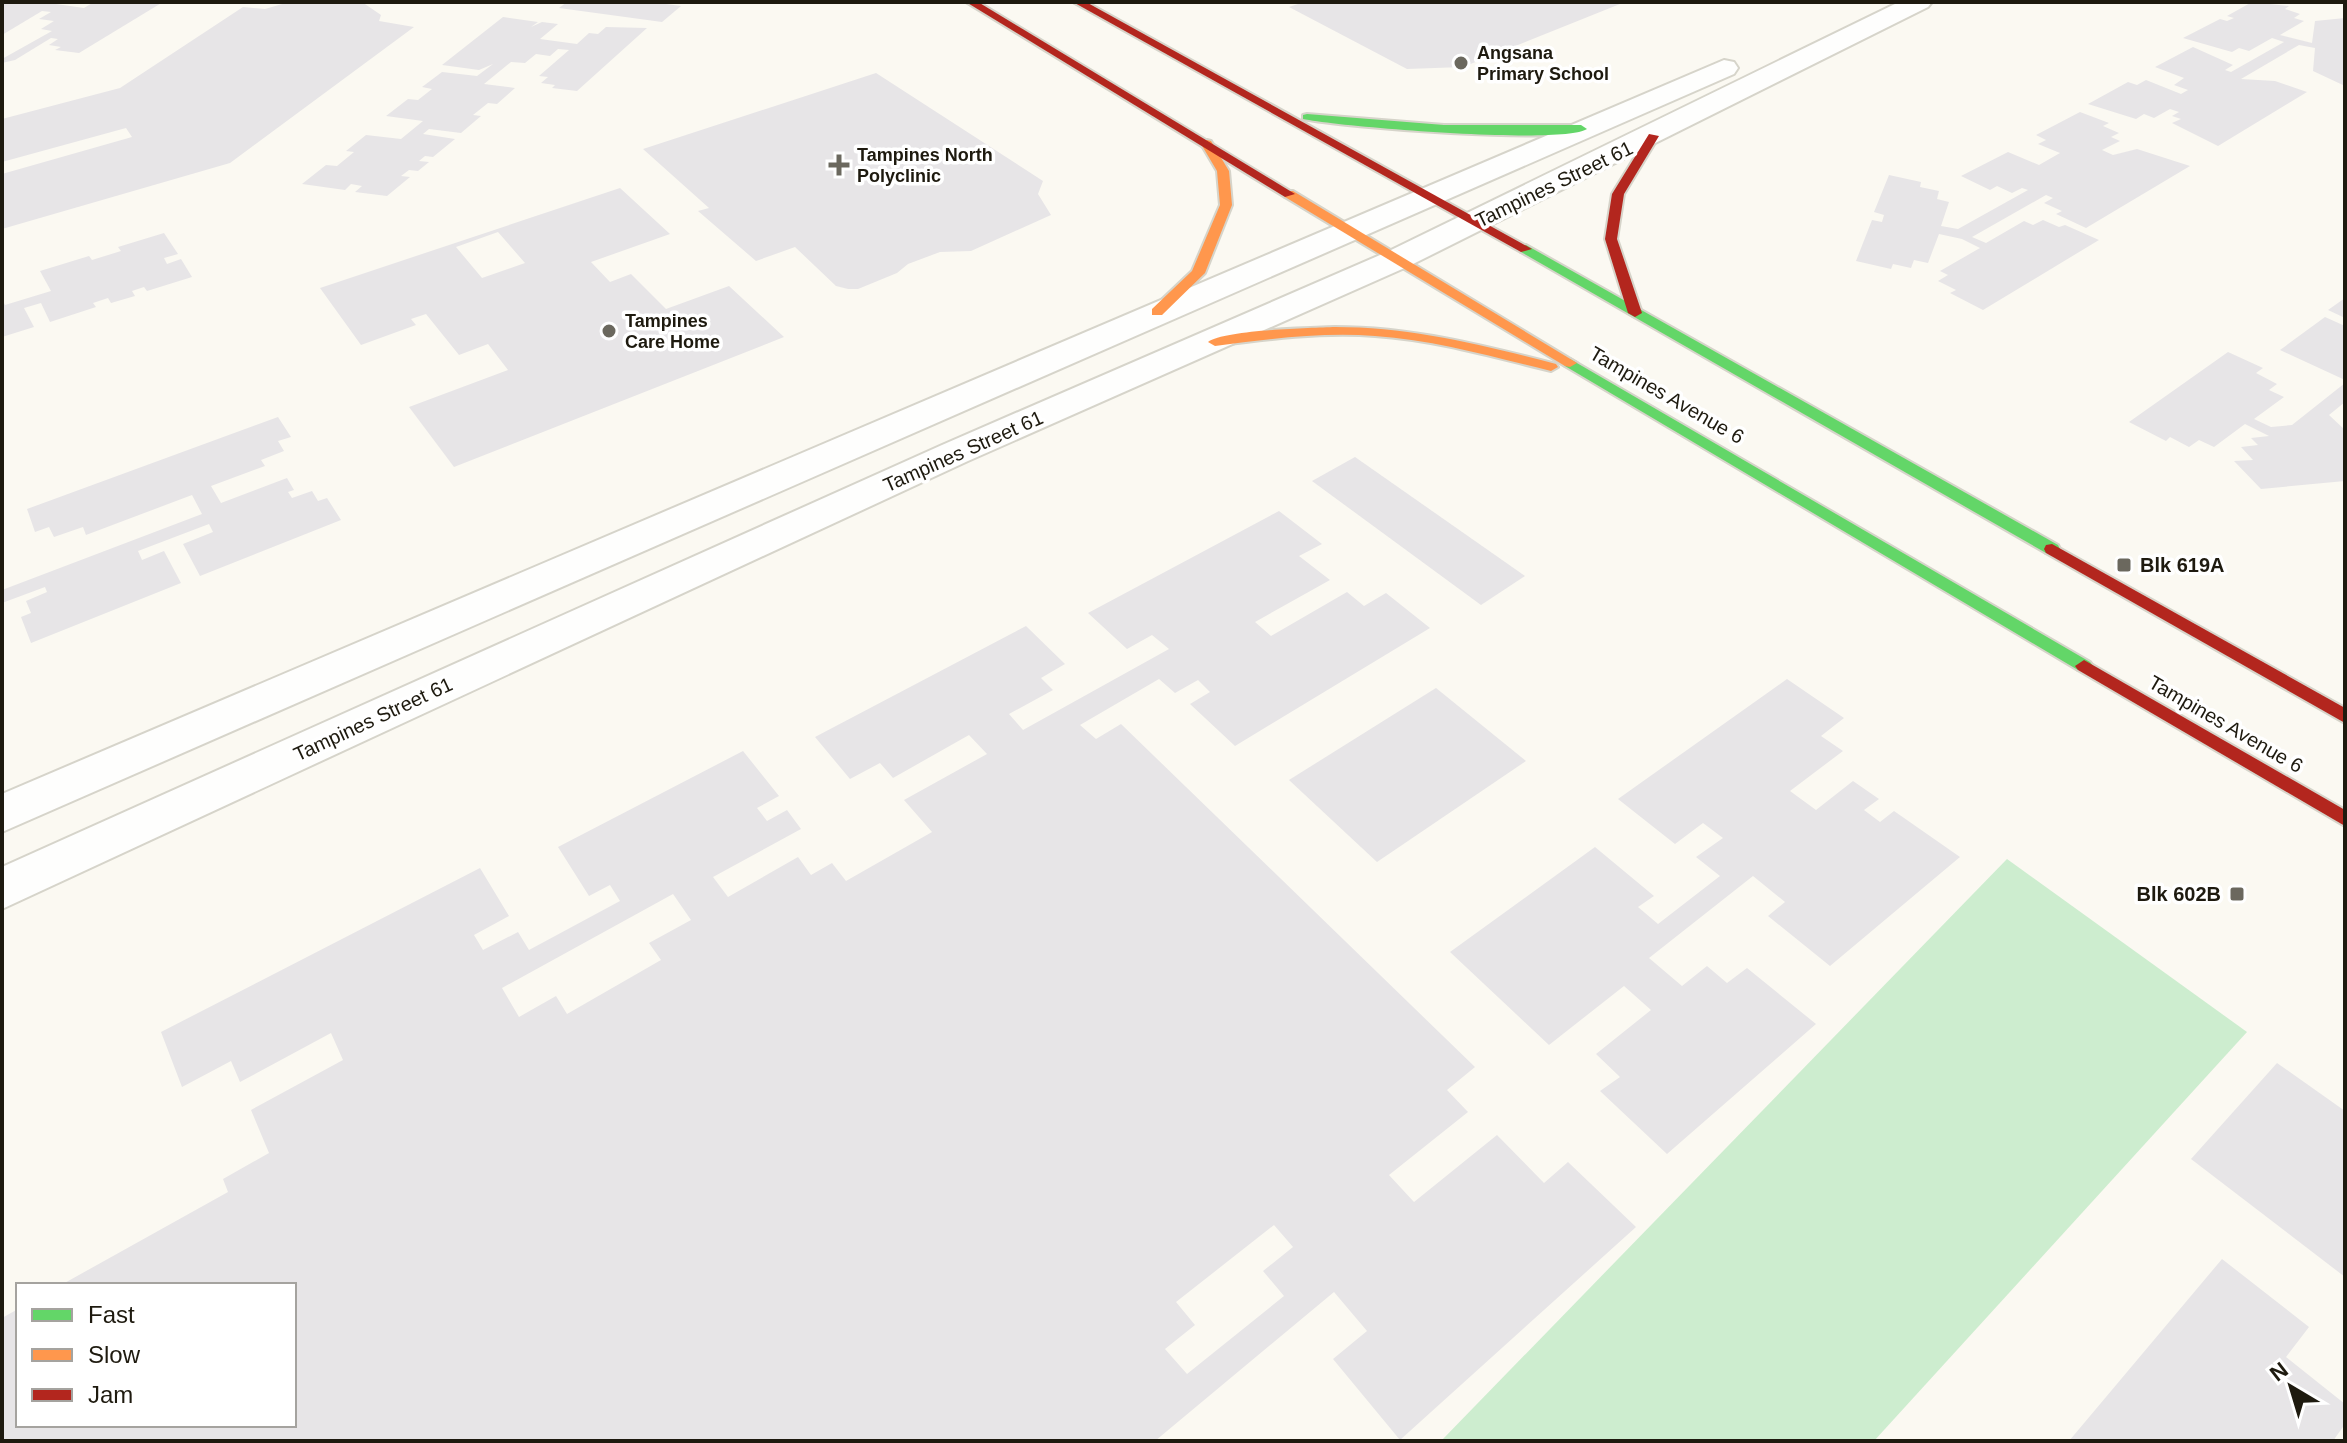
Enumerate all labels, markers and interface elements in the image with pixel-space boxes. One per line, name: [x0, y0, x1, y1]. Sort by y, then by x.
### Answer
place label: Angsana Primary School: [1477, 43, 1609, 84]
marker: Angsana Primary School: [1452, 54, 1470, 72]
street label: Tampines Street 61: [1472, 136, 1636, 232]
place label: Tampines North Polyclinic: [857, 145, 993, 186]
marker: Tampines North Polyclinic: [828, 154, 850, 176]
place label: Tampines Care Home: [625, 311, 720, 352]
marker: Tampines Care Home: [600, 322, 618, 340]
street label: Tampines Avenue 6: [1586, 342, 1748, 448]
street label: Tampines Street 61: [880, 406, 1046, 496]
place label: Blk 619A: [2140, 554, 2225, 576]
marker: Blk 619A: [2115, 556, 2133, 574]
street label: Tampines Avenue 6: [2145, 671, 2307, 777]
street label: Tampines Street 61: [290, 673, 456, 765]
place label: Blk 602B: [2137, 883, 2221, 905]
marker: Blk 602B: [2228, 885, 2246, 903]
legend: [16, 1283, 296, 1427]
text: Fast: [88, 1301, 135, 1328]
text: Slow: [88, 1341, 141, 1368]
north arrow: [2251, 1347, 2331, 1427]
text: N: [2265, 1357, 2293, 1386]
text: Jam: [88, 1381, 133, 1408]

